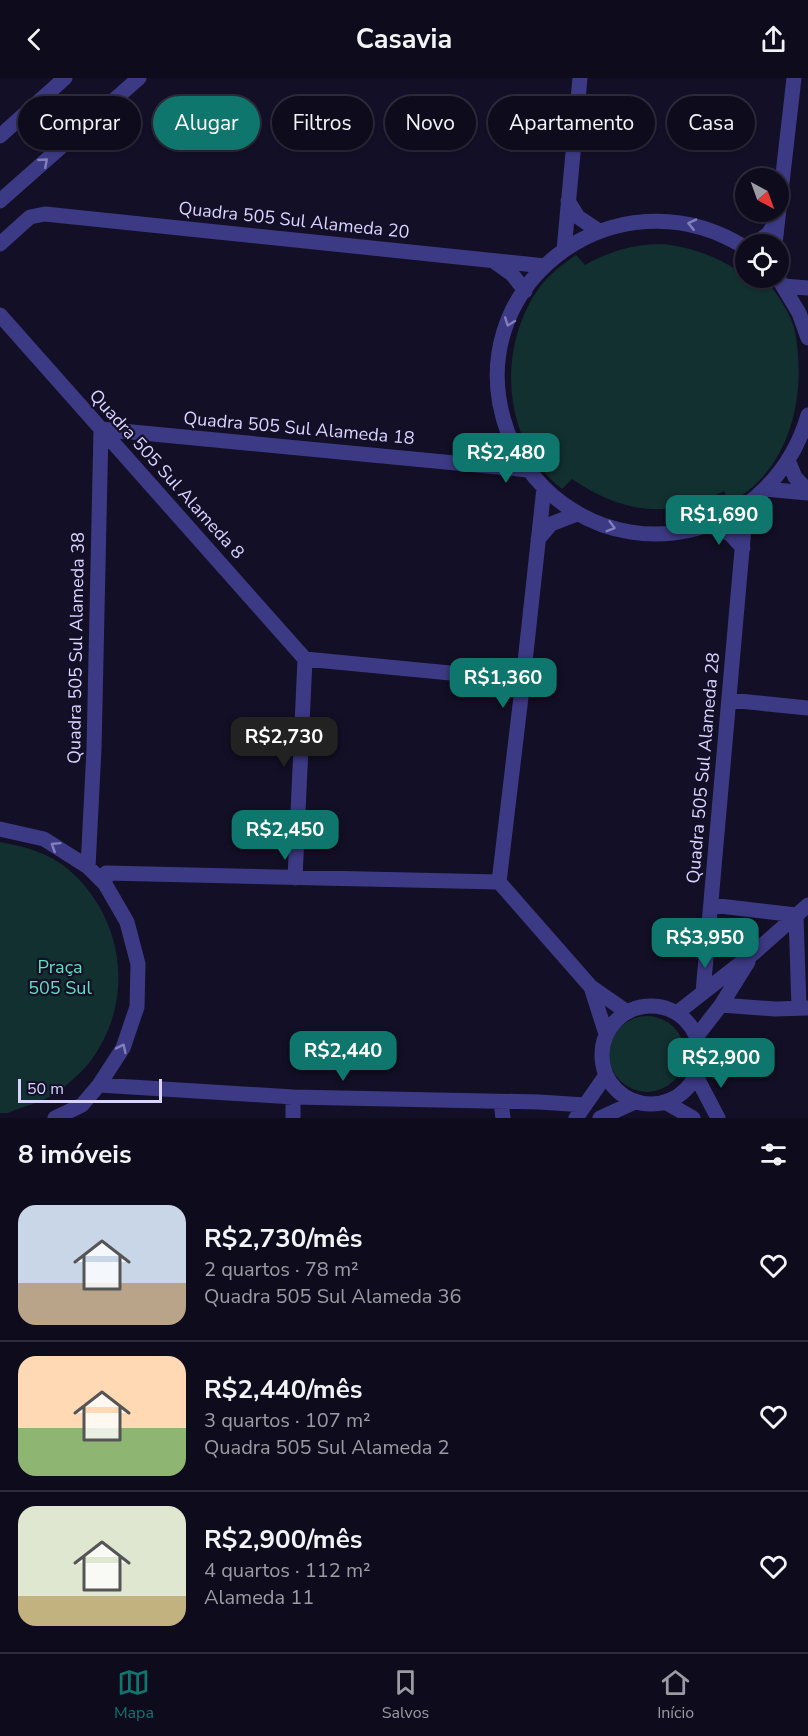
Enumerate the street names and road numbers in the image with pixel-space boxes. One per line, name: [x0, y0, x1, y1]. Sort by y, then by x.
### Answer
street label: Quadra 505 Sul Alameda 20: [177, 196, 411, 244]
street label: Quadra 505 Sul Alameda 8: [84, 384, 250, 564]
street label: Quadra 505 Sul Alameda 18: [182, 406, 416, 450]
street label: Quadra 505 Sul Alameda 38: [62, 532, 90, 764]
street label: Quadra 505 Sul Alameda 28: [681, 651, 725, 885]

